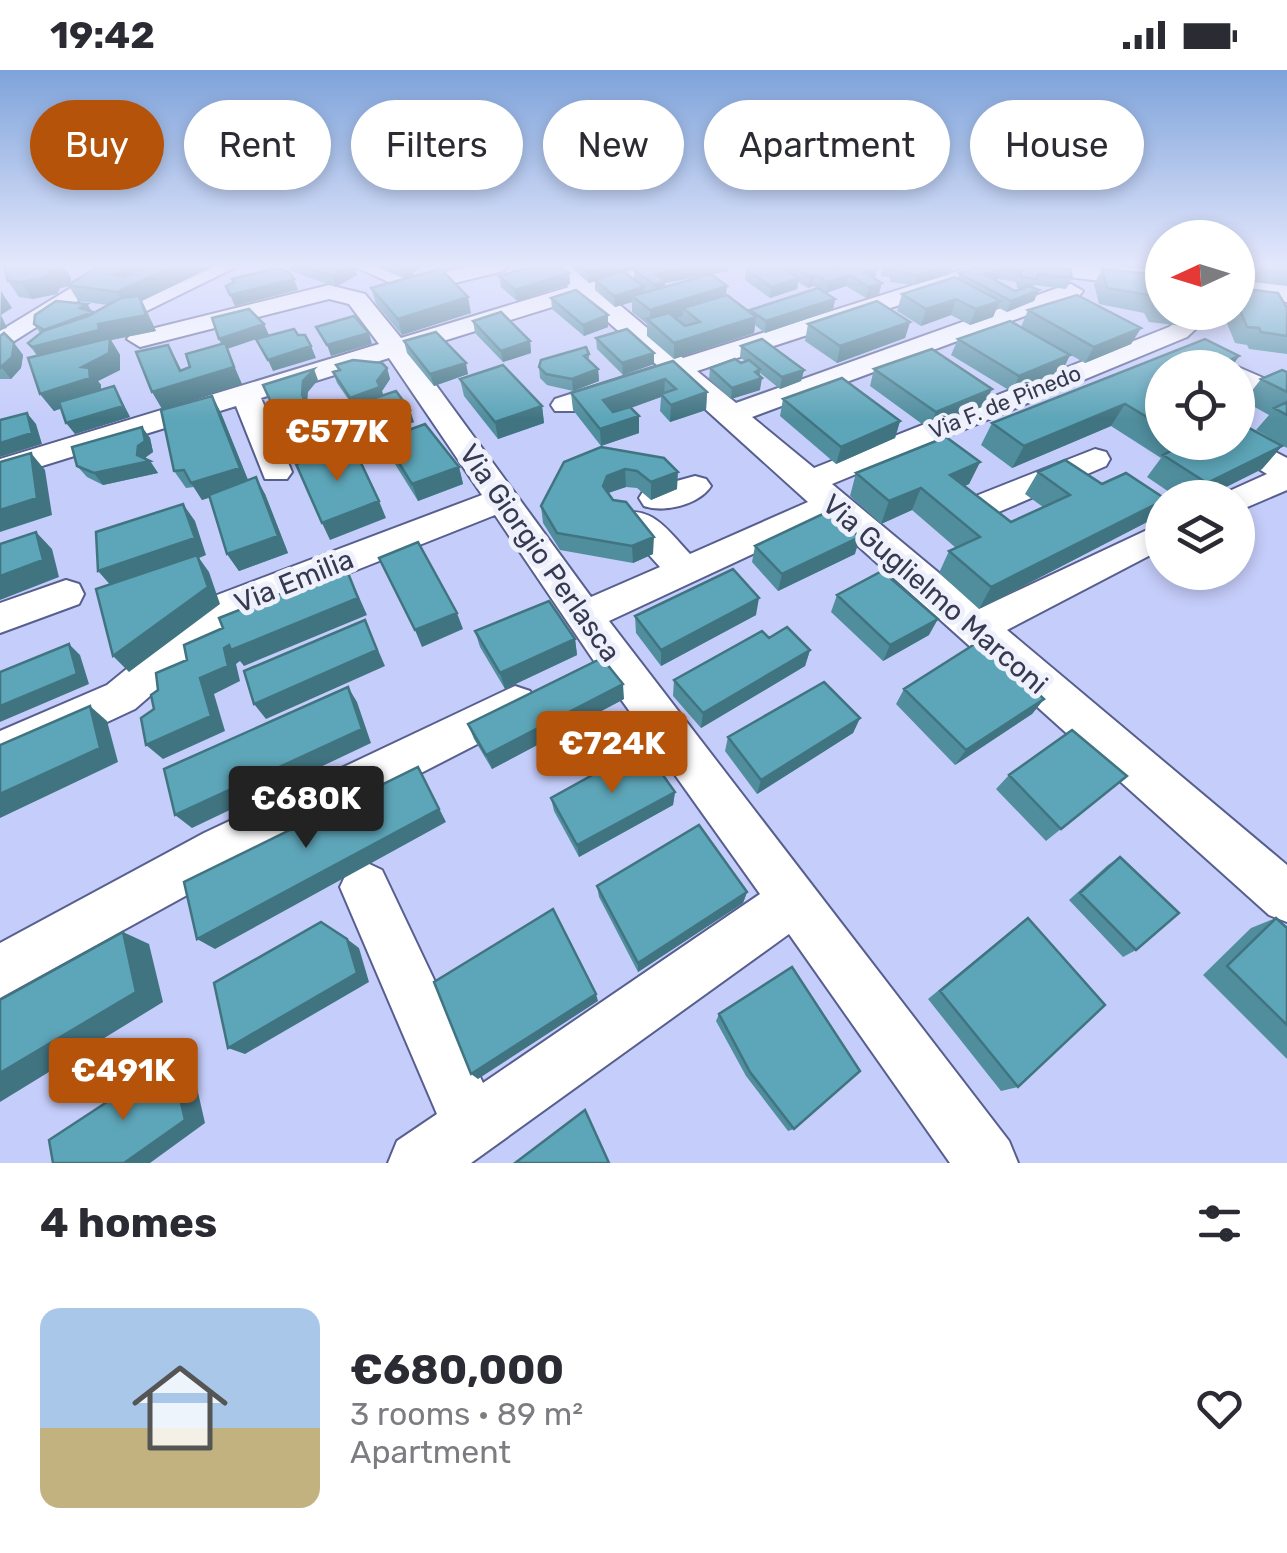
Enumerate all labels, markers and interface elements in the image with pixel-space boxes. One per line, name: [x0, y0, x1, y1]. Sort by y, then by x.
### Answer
text: 19:42: [50, 12, 155, 58]
chip: Buy: [30, 100, 164, 190]
chip: Rent: [184, 100, 331, 190]
chip: Filters: [351, 100, 523, 190]
chip: New: [543, 100, 684, 190]
chip: Apartment: [704, 100, 950, 190]
chip: House: [970, 100, 1144, 190]
north arrow: [1145, 220, 1255, 330]
map controls: [1145, 220, 1255, 590]
button: locate: [1145, 350, 1255, 460]
street label: Via F. de Pinedo: [925, 359, 1085, 445]
pin: €577K: [267, 399, 407, 484]
text: €577K: [285, 412, 389, 450]
street label: Via Giorgio Perlasca: [453, 438, 627, 668]
button: layers: [1145, 480, 1255, 590]
street label: Via Guglielmo Marconi: [816, 487, 1054, 701]
street label: Via Emilia: [230, 542, 358, 620]
pin: €724K: [542, 711, 682, 796]
text: €724K: [558, 724, 666, 762]
pin: €680K: [236, 766, 376, 851]
text: €680K: [251, 779, 361, 817]
pin: €491K: [53, 1038, 193, 1123]
text: €491K: [71, 1051, 175, 1089]
icon: filters: [1192, 1196, 1247, 1251]
text: 4 homes: [40, 1198, 217, 1248]
text: €680,000: [350, 1345, 564, 1395]
icon: home: [120, 1348, 240, 1468]
icon: heart: [1192, 1381, 1247, 1436]
text: 3 rooms · 89 m²: [350, 1395, 583, 1433]
text: Apartment: [350, 1433, 511, 1471]

